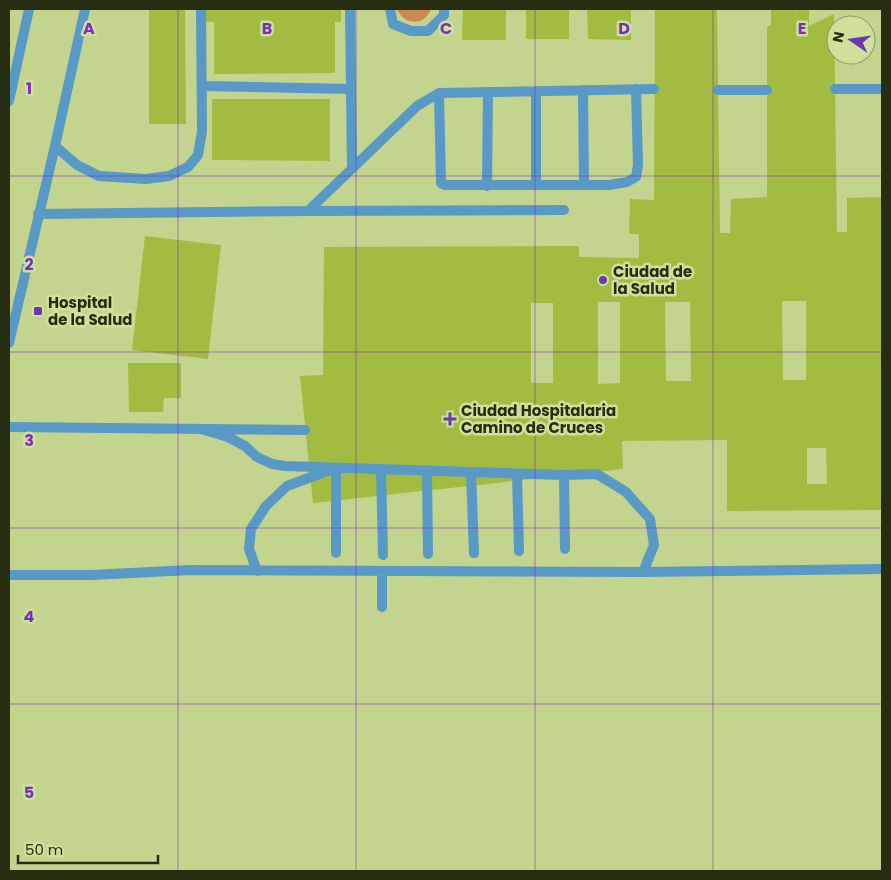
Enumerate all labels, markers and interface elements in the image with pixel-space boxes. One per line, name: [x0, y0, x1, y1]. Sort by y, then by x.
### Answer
north arrow: [826, 15, 876, 65]
text: A: [83, 17, 95, 40]
text: B: [262, 17, 272, 40]
text: C: [440, 17, 452, 40]
text: D: [618, 17, 630, 40]
text: E: [798, 17, 806, 40]
text: N: [827, 30, 849, 44]
text: 1: [26, 77, 32, 100]
text: 2: [24, 253, 34, 276]
place label: Ciudad de la Salud: [613, 261, 692, 299]
marker: Ciudad de la Salud: [597, 274, 609, 286]
place label: Hospital de la Salud: [48, 292, 133, 330]
marker: Hospital de la Salud: [32, 305, 44, 317]
place label: Ciudad Hospitalaria Camino de Cruces: [461, 400, 616, 438]
marker: Ciudad Hospitalaria Camino de Cruces: [443, 412, 457, 426]
text: 3: [24, 429, 34, 452]
text: 4: [24, 605, 35, 628]
text: 5: [24, 781, 34, 804]
scale bar: [18, 832, 158, 864]
text: 50 m: [25, 839, 63, 860]

